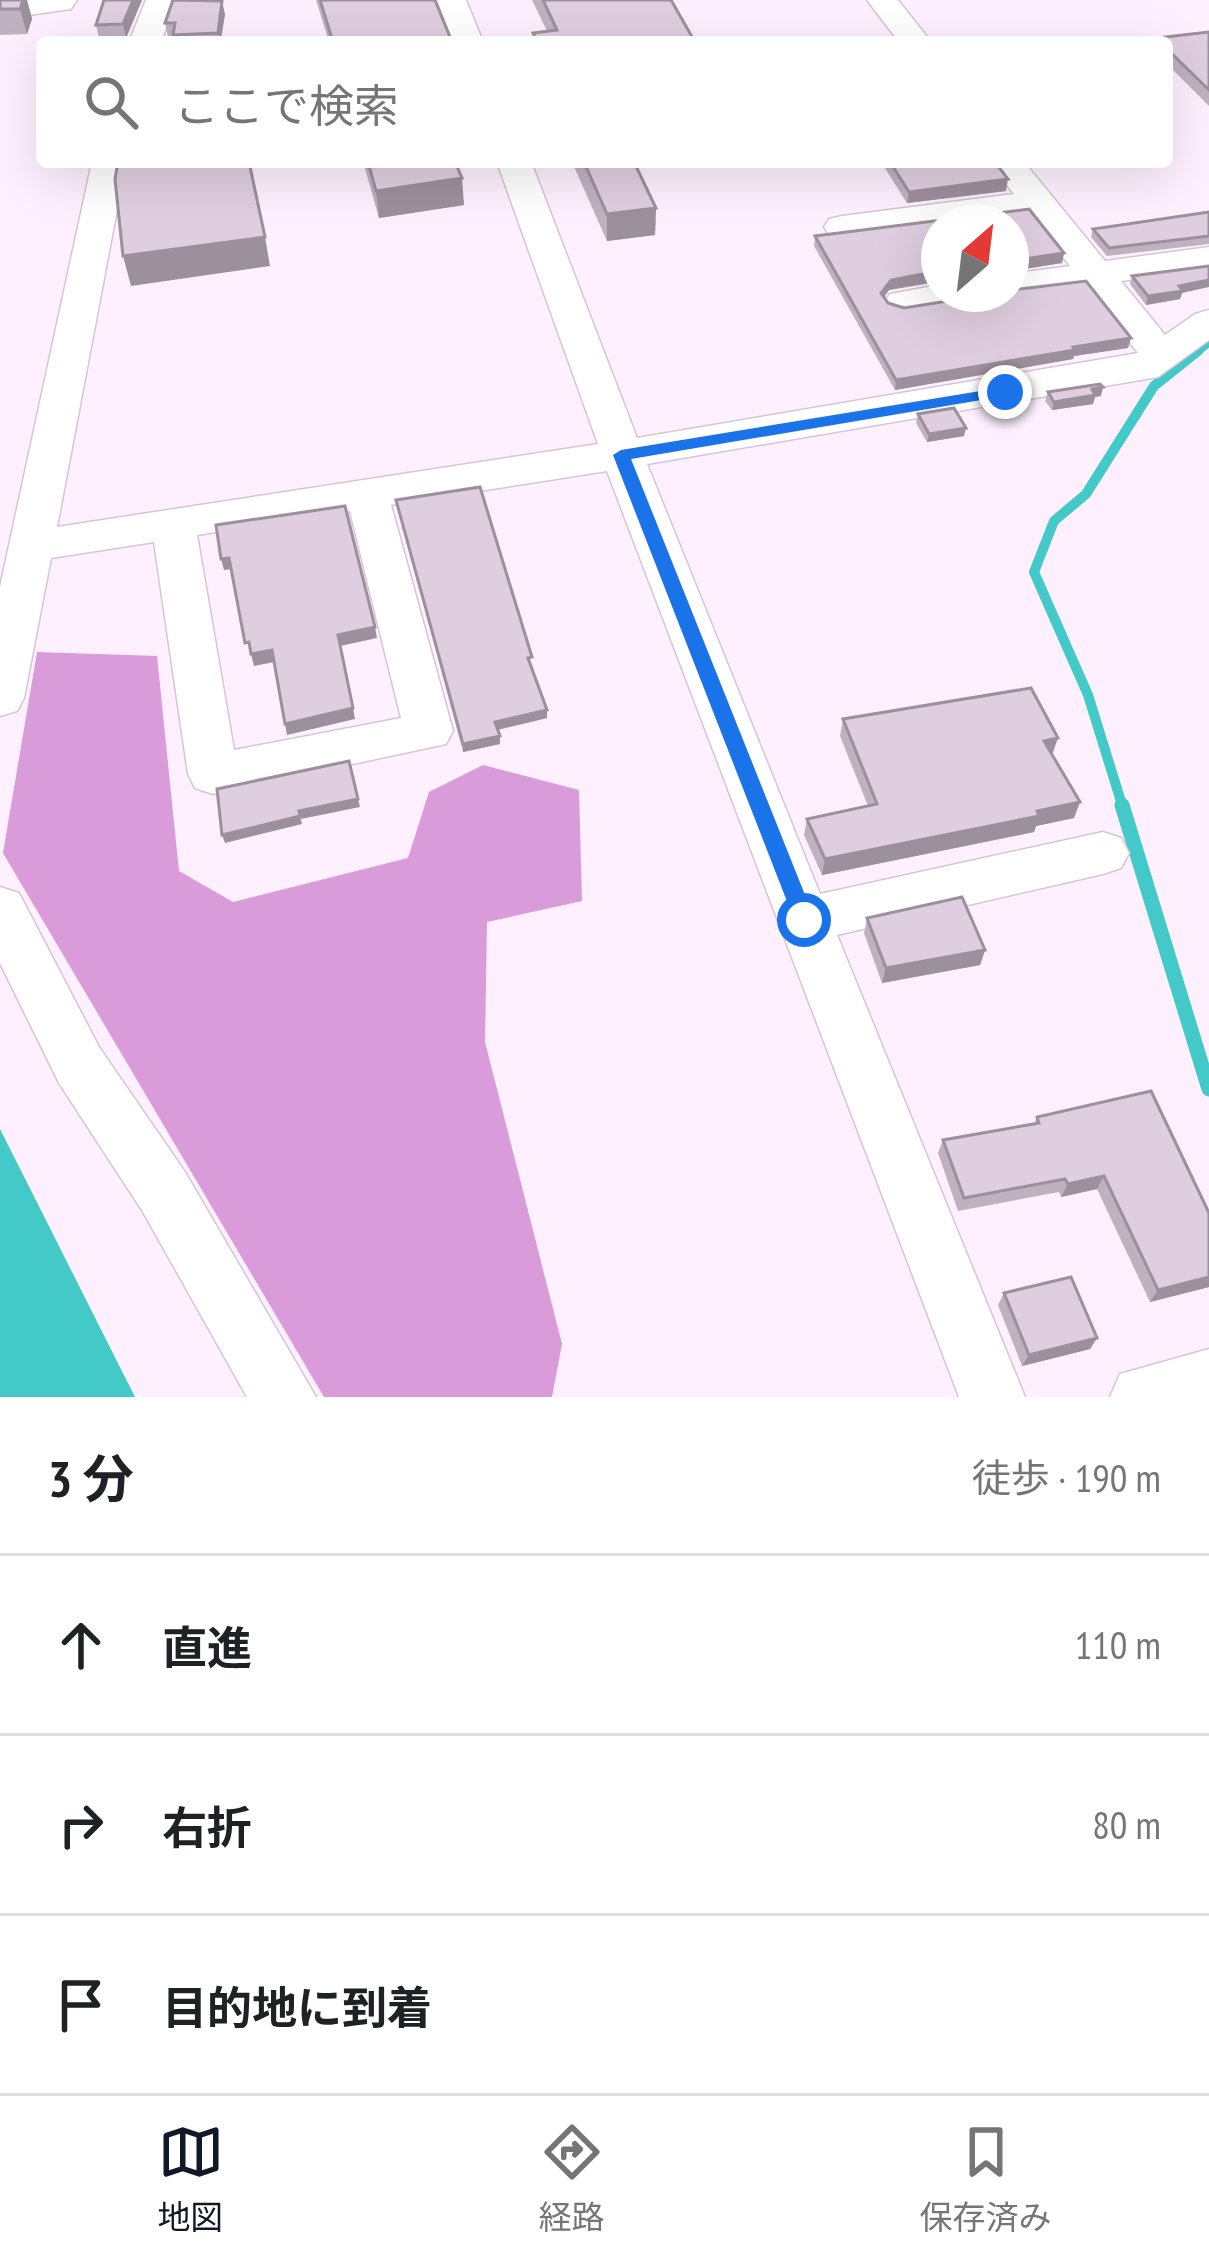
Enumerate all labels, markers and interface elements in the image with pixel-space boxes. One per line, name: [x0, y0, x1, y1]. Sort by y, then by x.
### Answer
search box: [36, 36, 1173, 168]
icon: search: [78, 69, 144, 135]
text: ここで検索: [174, 76, 399, 134]
north arrow: [921, 204, 1029, 312]
route end: [978, 365, 1032, 419]
route start: [777, 893, 831, 947]
text: 3 分: [48, 1445, 134, 1511]
text: 徒歩 · 190 m: [972, 1452, 1161, 1503]
icon: ahead: [48, 1612, 114, 1678]
text: 直進: [162, 1618, 252, 1676]
text: 110 m: [1075, 1619, 1161, 1670]
icon: right: [48, 1792, 114, 1858]
text: 右折: [162, 1798, 252, 1856]
text: 80 m: [1092, 1799, 1161, 1850]
icon: arrive: [48, 1972, 114, 2038]
text: 目的地に到着: [162, 1978, 432, 2036]
tab: 地図: [158, 2119, 224, 2239]
tab: 経路: [539, 2119, 605, 2239]
tab: 保存済み: [920, 2119, 1052, 2239]

